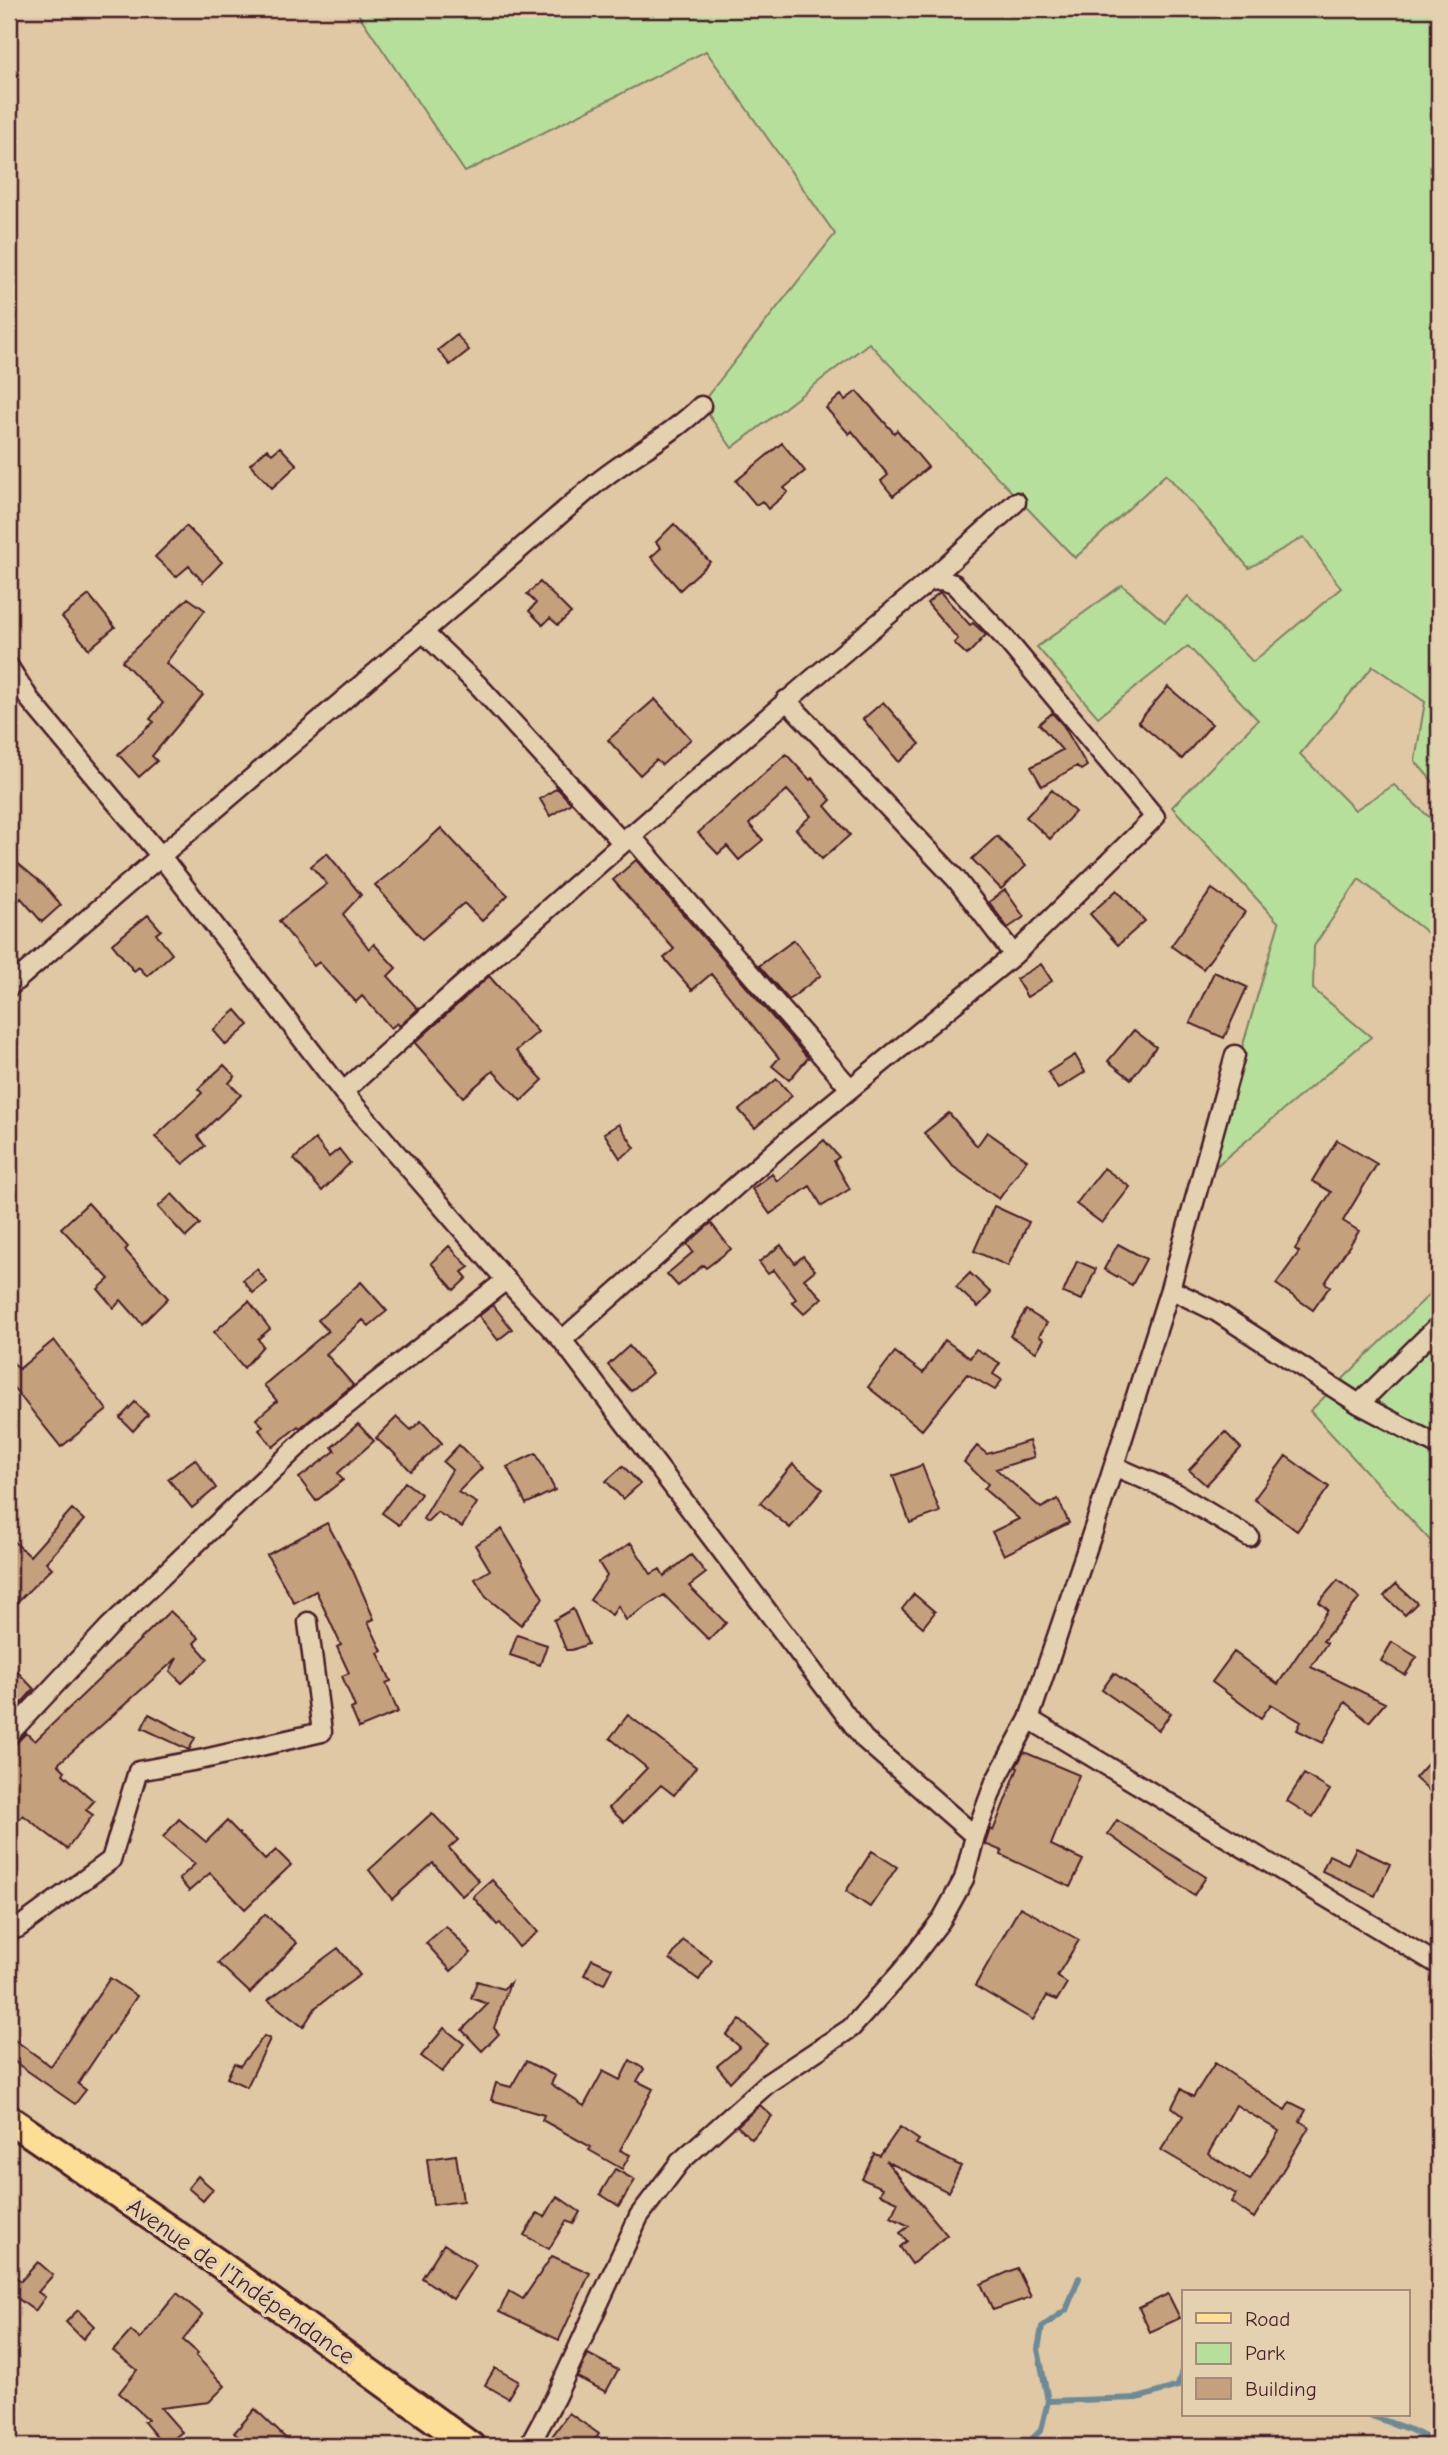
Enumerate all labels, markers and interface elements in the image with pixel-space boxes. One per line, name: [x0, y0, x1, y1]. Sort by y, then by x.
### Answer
street label: Avenue de l'Indépendance: [122, 2192, 360, 2370]
legend: [1182, 2290, 1410, 2416]
text: Road: [1245, 2307, 1290, 2331]
text: Park: [1245, 2341, 1285, 2365]
text: Building: [1245, 2377, 1317, 2401]

